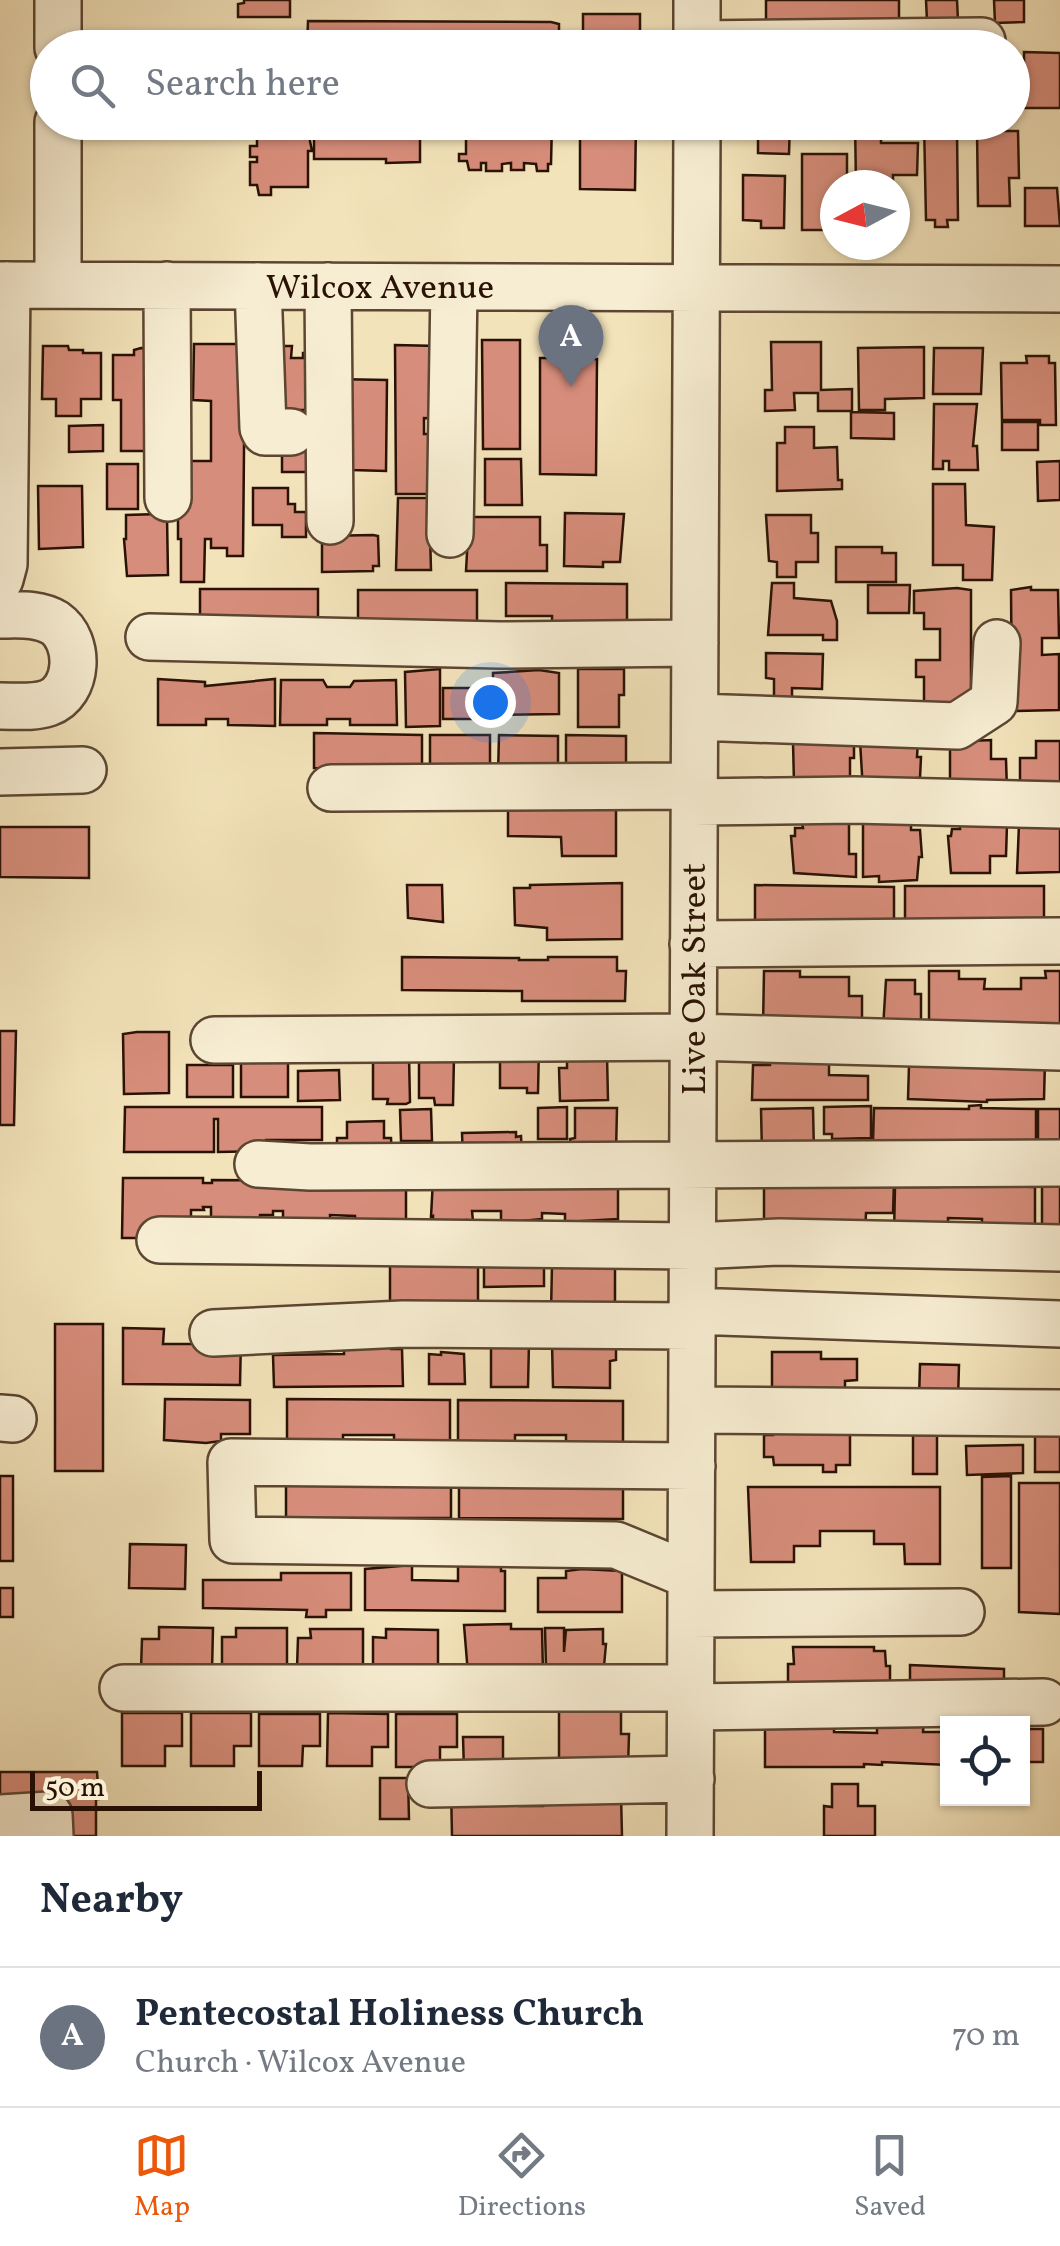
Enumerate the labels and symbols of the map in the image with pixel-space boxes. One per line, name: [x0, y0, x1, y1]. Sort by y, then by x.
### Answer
north arrow: [820, 170, 910, 260]
street label: Wilcox Avenue: [266, 265, 494, 313]
pin: A: [538, 304, 604, 387]
your location: [465, 677, 516, 728]
street label: Live Oak Street: [672, 863, 720, 1095]
scale bar: [30, 1766, 262, 1810]

